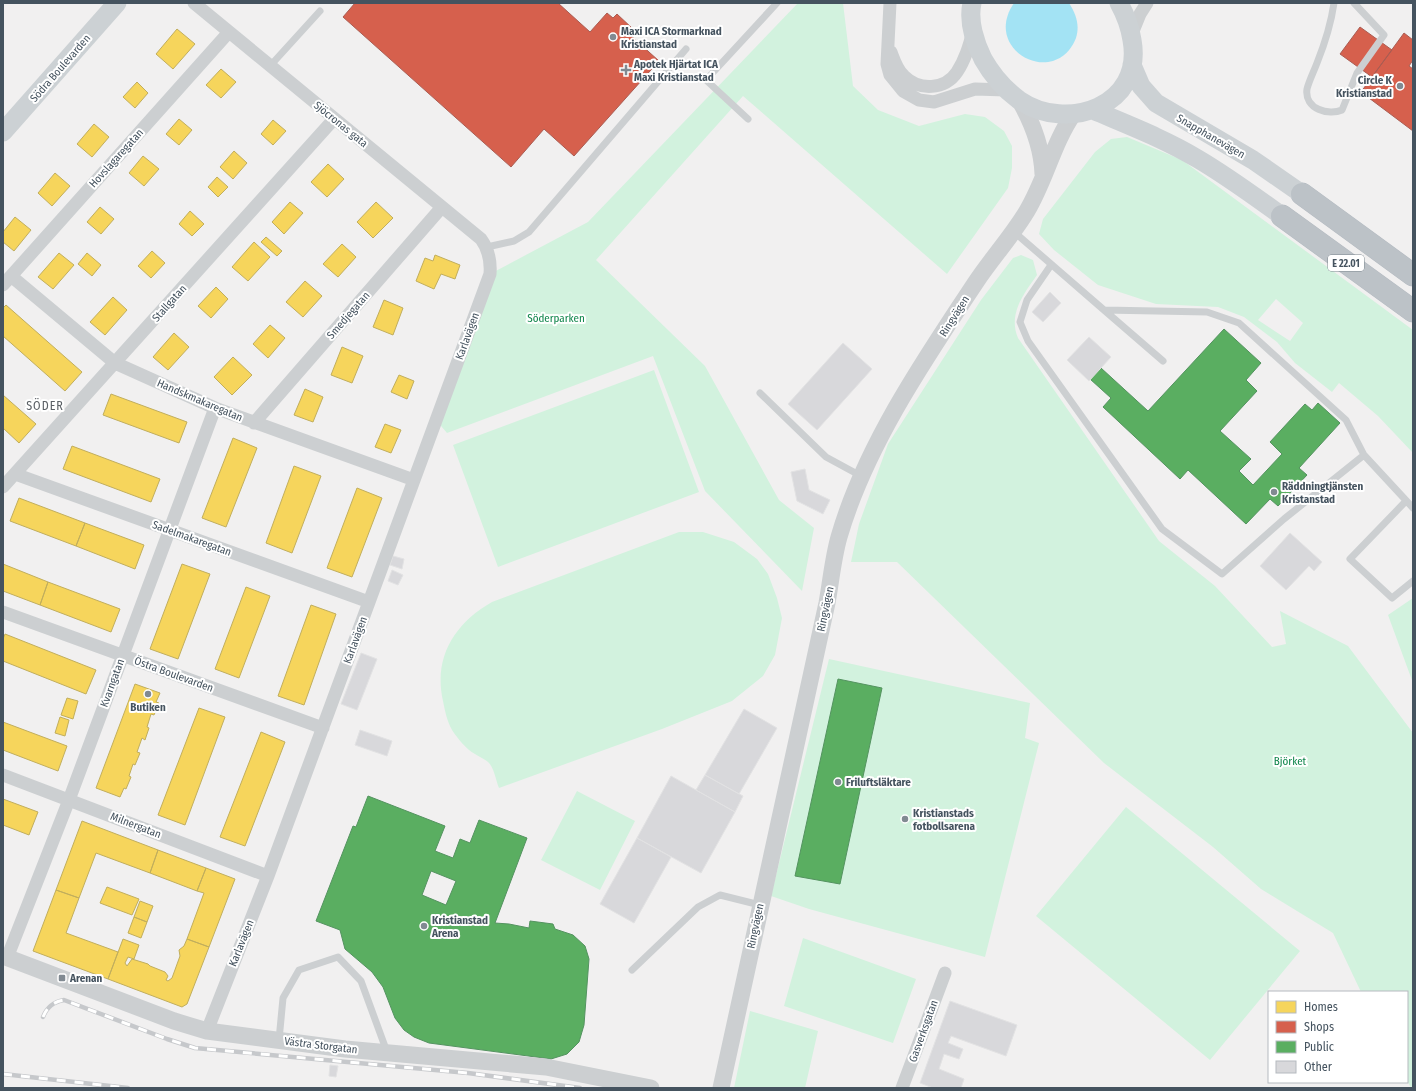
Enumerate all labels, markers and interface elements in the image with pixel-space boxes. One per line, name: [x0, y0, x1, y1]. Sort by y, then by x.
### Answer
place label: Maxi ICA Stormarknad Kristianstad: [621, 25, 722, 51]
street label: Södra Boulevarden: [28, 32, 93, 105]
marker: Maxi ICA Stormarknad Kristianstad: [608, 32, 618, 42]
place label: Apotek Hjärtat ICA Maxi Kristianstad: [633, 58, 719, 84]
marker: Apotek Hjärtat ICA Maxi Kristianstad: [621, 65, 631, 75]
place label: Circle K Kristianstad: [1336, 74, 1393, 100]
marker: Circle K Kristianstad: [1395, 81, 1405, 91]
street label: Sjöcronas gata: [311, 99, 370, 150]
street label: Snapphanevägen: [1174, 112, 1247, 161]
street label: Hovslagaregatan: [87, 126, 146, 190]
road number: E 22.01: [1328, 255, 1364, 271]
street label: Stallgatan: [149, 282, 189, 324]
street label: Smedjegatan: [324, 289, 372, 342]
street label: Ringvägen: [937, 293, 972, 339]
street label: Karlavägen: [453, 311, 482, 362]
park label: Söderparken: [527, 312, 585, 325]
street label: Handskmakaregatan: [155, 377, 245, 424]
district label: SÖDER: [26, 397, 64, 413]
place label: Räddningtjänsten Kristanstad: [1282, 480, 1363, 506]
marker: Räddningtjänsten Kristanstad: [1269, 487, 1279, 497]
street label: Sadelmakaregatan: [150, 518, 233, 559]
street label: Ringvägen: [814, 585, 837, 633]
street label: Karlavägen: [341, 615, 370, 666]
street label: Östra Boulevarden: [132, 654, 215, 695]
street label: Kvarngatan: [98, 657, 127, 709]
marker: Butiken: [143, 689, 153, 699]
place label: Butiken: [130, 701, 166, 714]
park label: Björket: [1274, 755, 1307, 768]
place label: Friluftsläktare: [846, 776, 911, 789]
marker: Friluftsläktare: [833, 777, 843, 787]
place label: Kristianstads fotbollsarena: [913, 807, 975, 833]
street label: Milnergatan: [109, 810, 163, 841]
marker: Kristianstads fotbollsarena: [900, 814, 910, 824]
street label: Ringvägen: [744, 902, 767, 950]
place label: Kristianstad Arena: [431, 914, 488, 940]
street label: Karlavägen: [226, 918, 257, 968]
marker: Kristianstad Arena: [419, 921, 429, 931]
place label: Arenan: [69, 972, 102, 985]
marker: Arenan: [57, 973, 67, 983]
legend: [1268, 991, 1408, 1083]
street label: Gasverksgatan: [906, 998, 941, 1064]
text: Homes: [1304, 1000, 1338, 1014]
text: Shops: [1304, 1020, 1334, 1034]
street label: Västra Storgatan: [284, 1035, 358, 1056]
text: Public: [1304, 1040, 1334, 1054]
text: Other: [1304, 1060, 1333, 1074]

